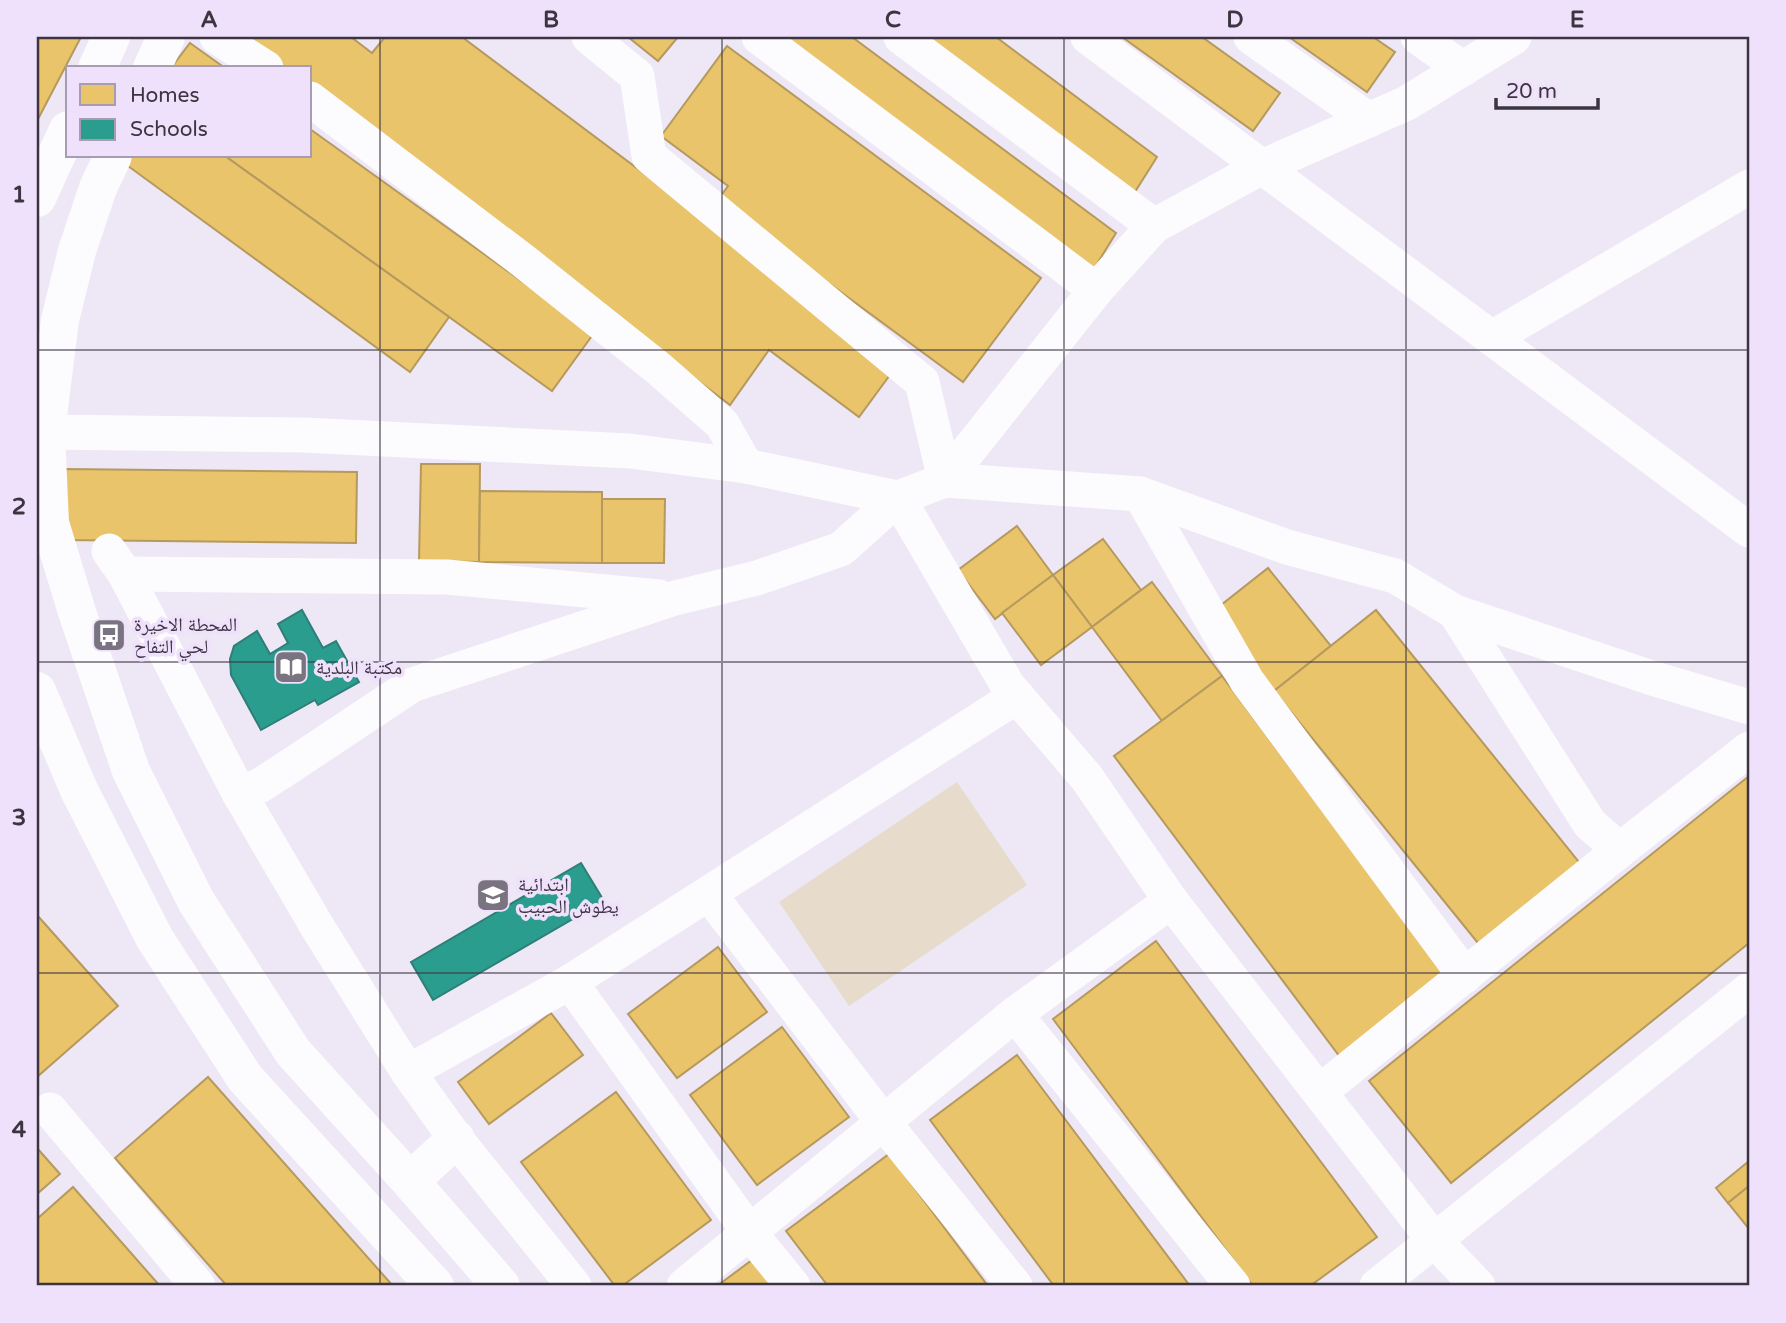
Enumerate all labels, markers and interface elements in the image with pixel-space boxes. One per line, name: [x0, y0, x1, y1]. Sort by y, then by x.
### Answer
text: A: [200, 6, 218, 34]
text: B: [543, 6, 559, 34]
text: C: [885, 6, 901, 34]
text: D: [1226, 6, 1244, 34]
text: E: [1570, 6, 1584, 34]
legend: [66, 66, 312, 158]
scale bar: [1496, 66, 1597, 110]
text: 20 m: [1506, 79, 1557, 104]
text: Homes: [130, 83, 200, 108]
text: Schools: [130, 117, 208, 142]
text: 1: [12, 181, 26, 209]
text: 2: [12, 493, 26, 521]
place label: المحطة الاخيرة لحي التفاح: [134, 614, 237, 662]
bus stop icon: المحطة الاخيرة لحي التفاح: [90, 616, 128, 654]
library icon: مكتبة البلدية: [272, 648, 310, 686]
place label: مكتبة البلدية: [316, 657, 402, 679]
text: 3: [12, 804, 26, 832]
place label: ابتدائية يطوش الحبيب: [518, 874, 619, 918]
school or university icon: ابتدائية يطوش الحبيب: [474, 876, 512, 914]
text: 4: [12, 1116, 27, 1144]

